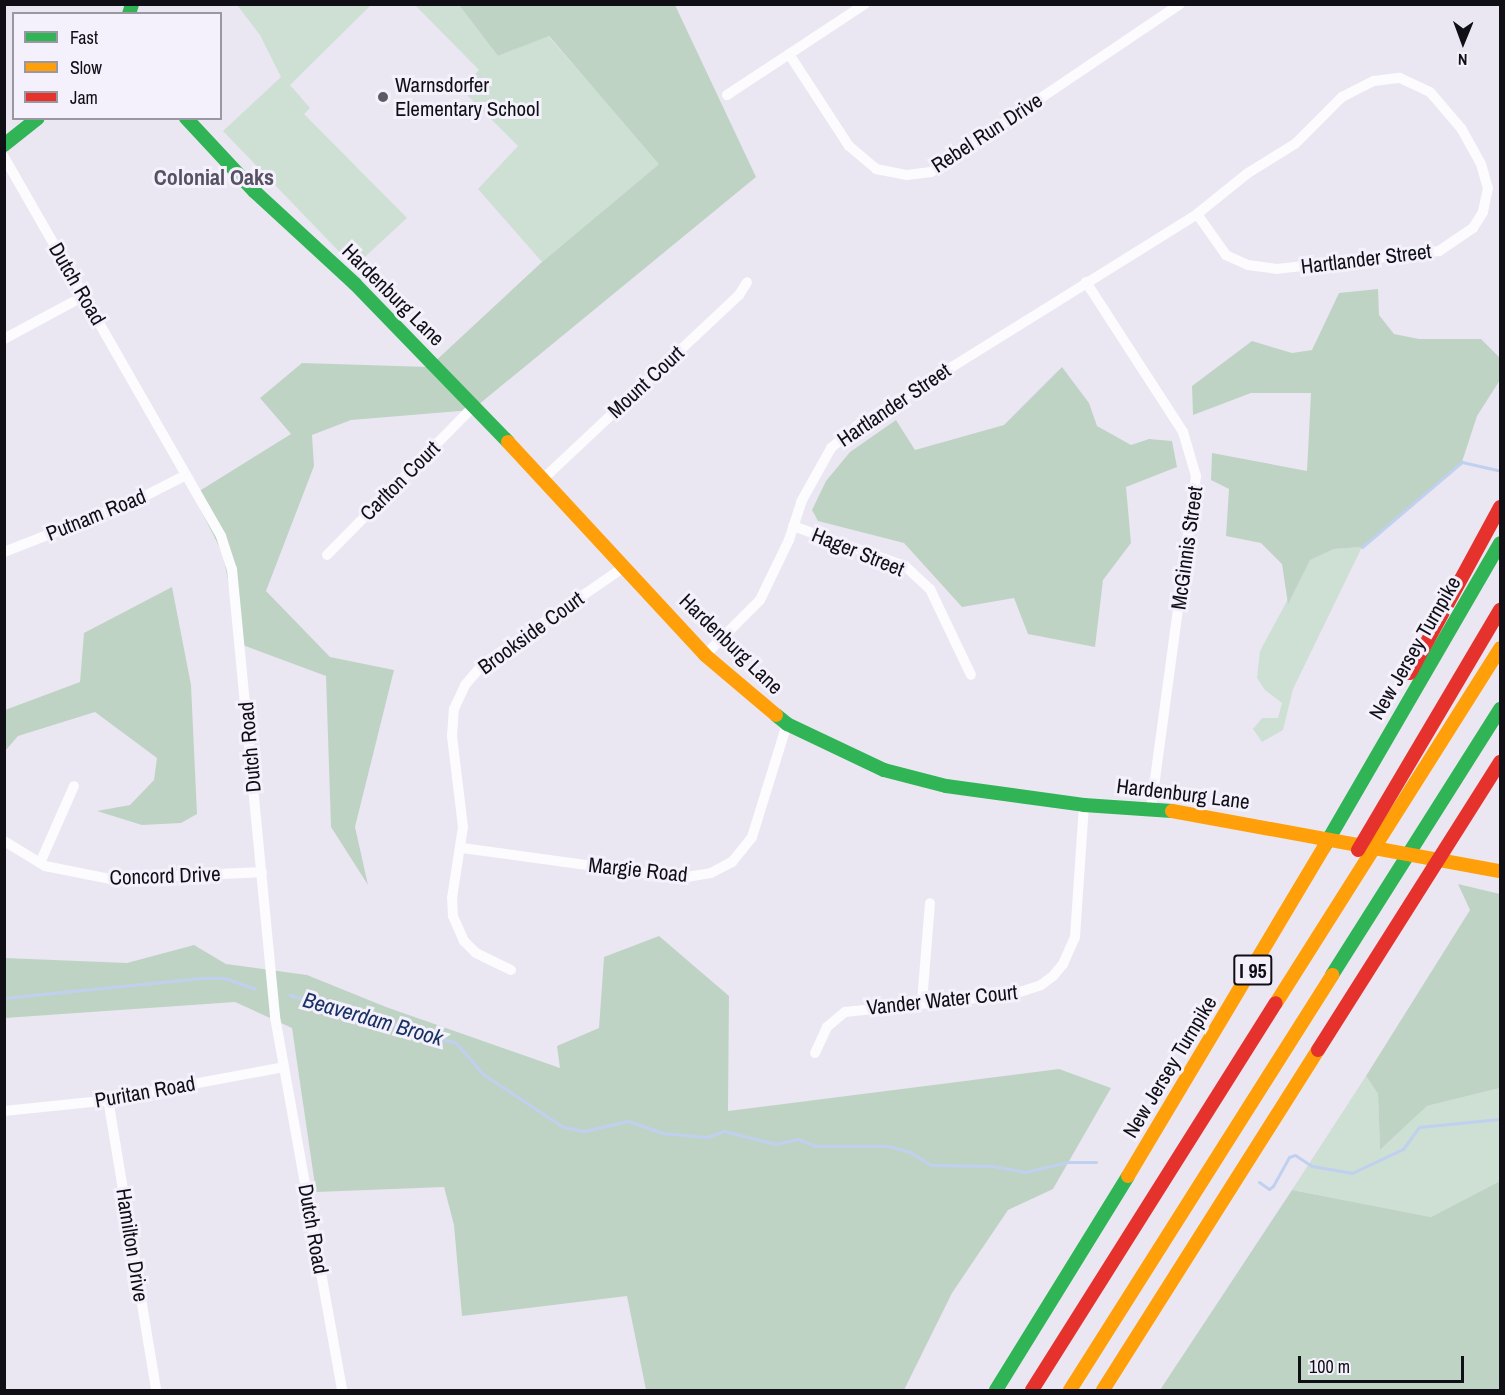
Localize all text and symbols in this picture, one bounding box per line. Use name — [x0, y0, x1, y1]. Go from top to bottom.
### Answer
legend — [12, 12, 222, 120]
north arrow — [1433, 12, 1493, 72]
text: Fast — [70, 25, 98, 50]
text: N — [1458, 49, 1468, 71]
text: Slow — [70, 55, 102, 80]
place label: Warnsdorfer Elementary School — [395, 72, 540, 122]
text: Jam — [70, 85, 98, 110]
street label: Rebel Run Drive — [927, 88, 1047, 178]
marker: Warnsdorfer Elementary School — [376, 90, 390, 104]
district label: Colonial Oaks — [154, 165, 274, 191]
street label: Dutch Road — [43, 238, 111, 330]
street label: Hardenburg Lane — [337, 239, 449, 351]
street label: Hartlander Street — [1299, 239, 1433, 279]
street label: Mount Court — [603, 340, 689, 424]
street label: Hartlander Street — [833, 358, 955, 452]
street label: Carlton Court — [355, 436, 445, 526]
street label: Putnam Road — [42, 484, 150, 546]
street label: McGinnis Street — [1166, 485, 1208, 611]
street label: Hager Street — [808, 522, 908, 582]
street label: New Jersey Turnpike — [1364, 572, 1466, 724]
street label: Brookside Court — [473, 586, 589, 680]
street label: Hardenburg Lane — [674, 588, 788, 700]
street label: Dutch Road — [233, 701, 267, 793]
street label: Hardenburg Lane — [1115, 773, 1251, 815]
street label: Margie Road — [587, 852, 689, 888]
street label: Concord Drive — [109, 861, 221, 891]
road number: I 95 — [1232, 953, 1274, 987]
street label: Vander Water Court — [865, 980, 1019, 1020]
water label: Beaverdam Brook — [300, 986, 446, 1052]
street label: New Jersey Turnpike — [1118, 991, 1222, 1143]
street label: Puritan Road — [93, 1071, 197, 1113]
street label: Dutch Road — [293, 1182, 333, 1276]
street label: Hamilton Drive — [111, 1186, 153, 1304]
scale bar — [1301, 1344, 1468, 1382]
text: 100 m — [1309, 1354, 1350, 1379]

